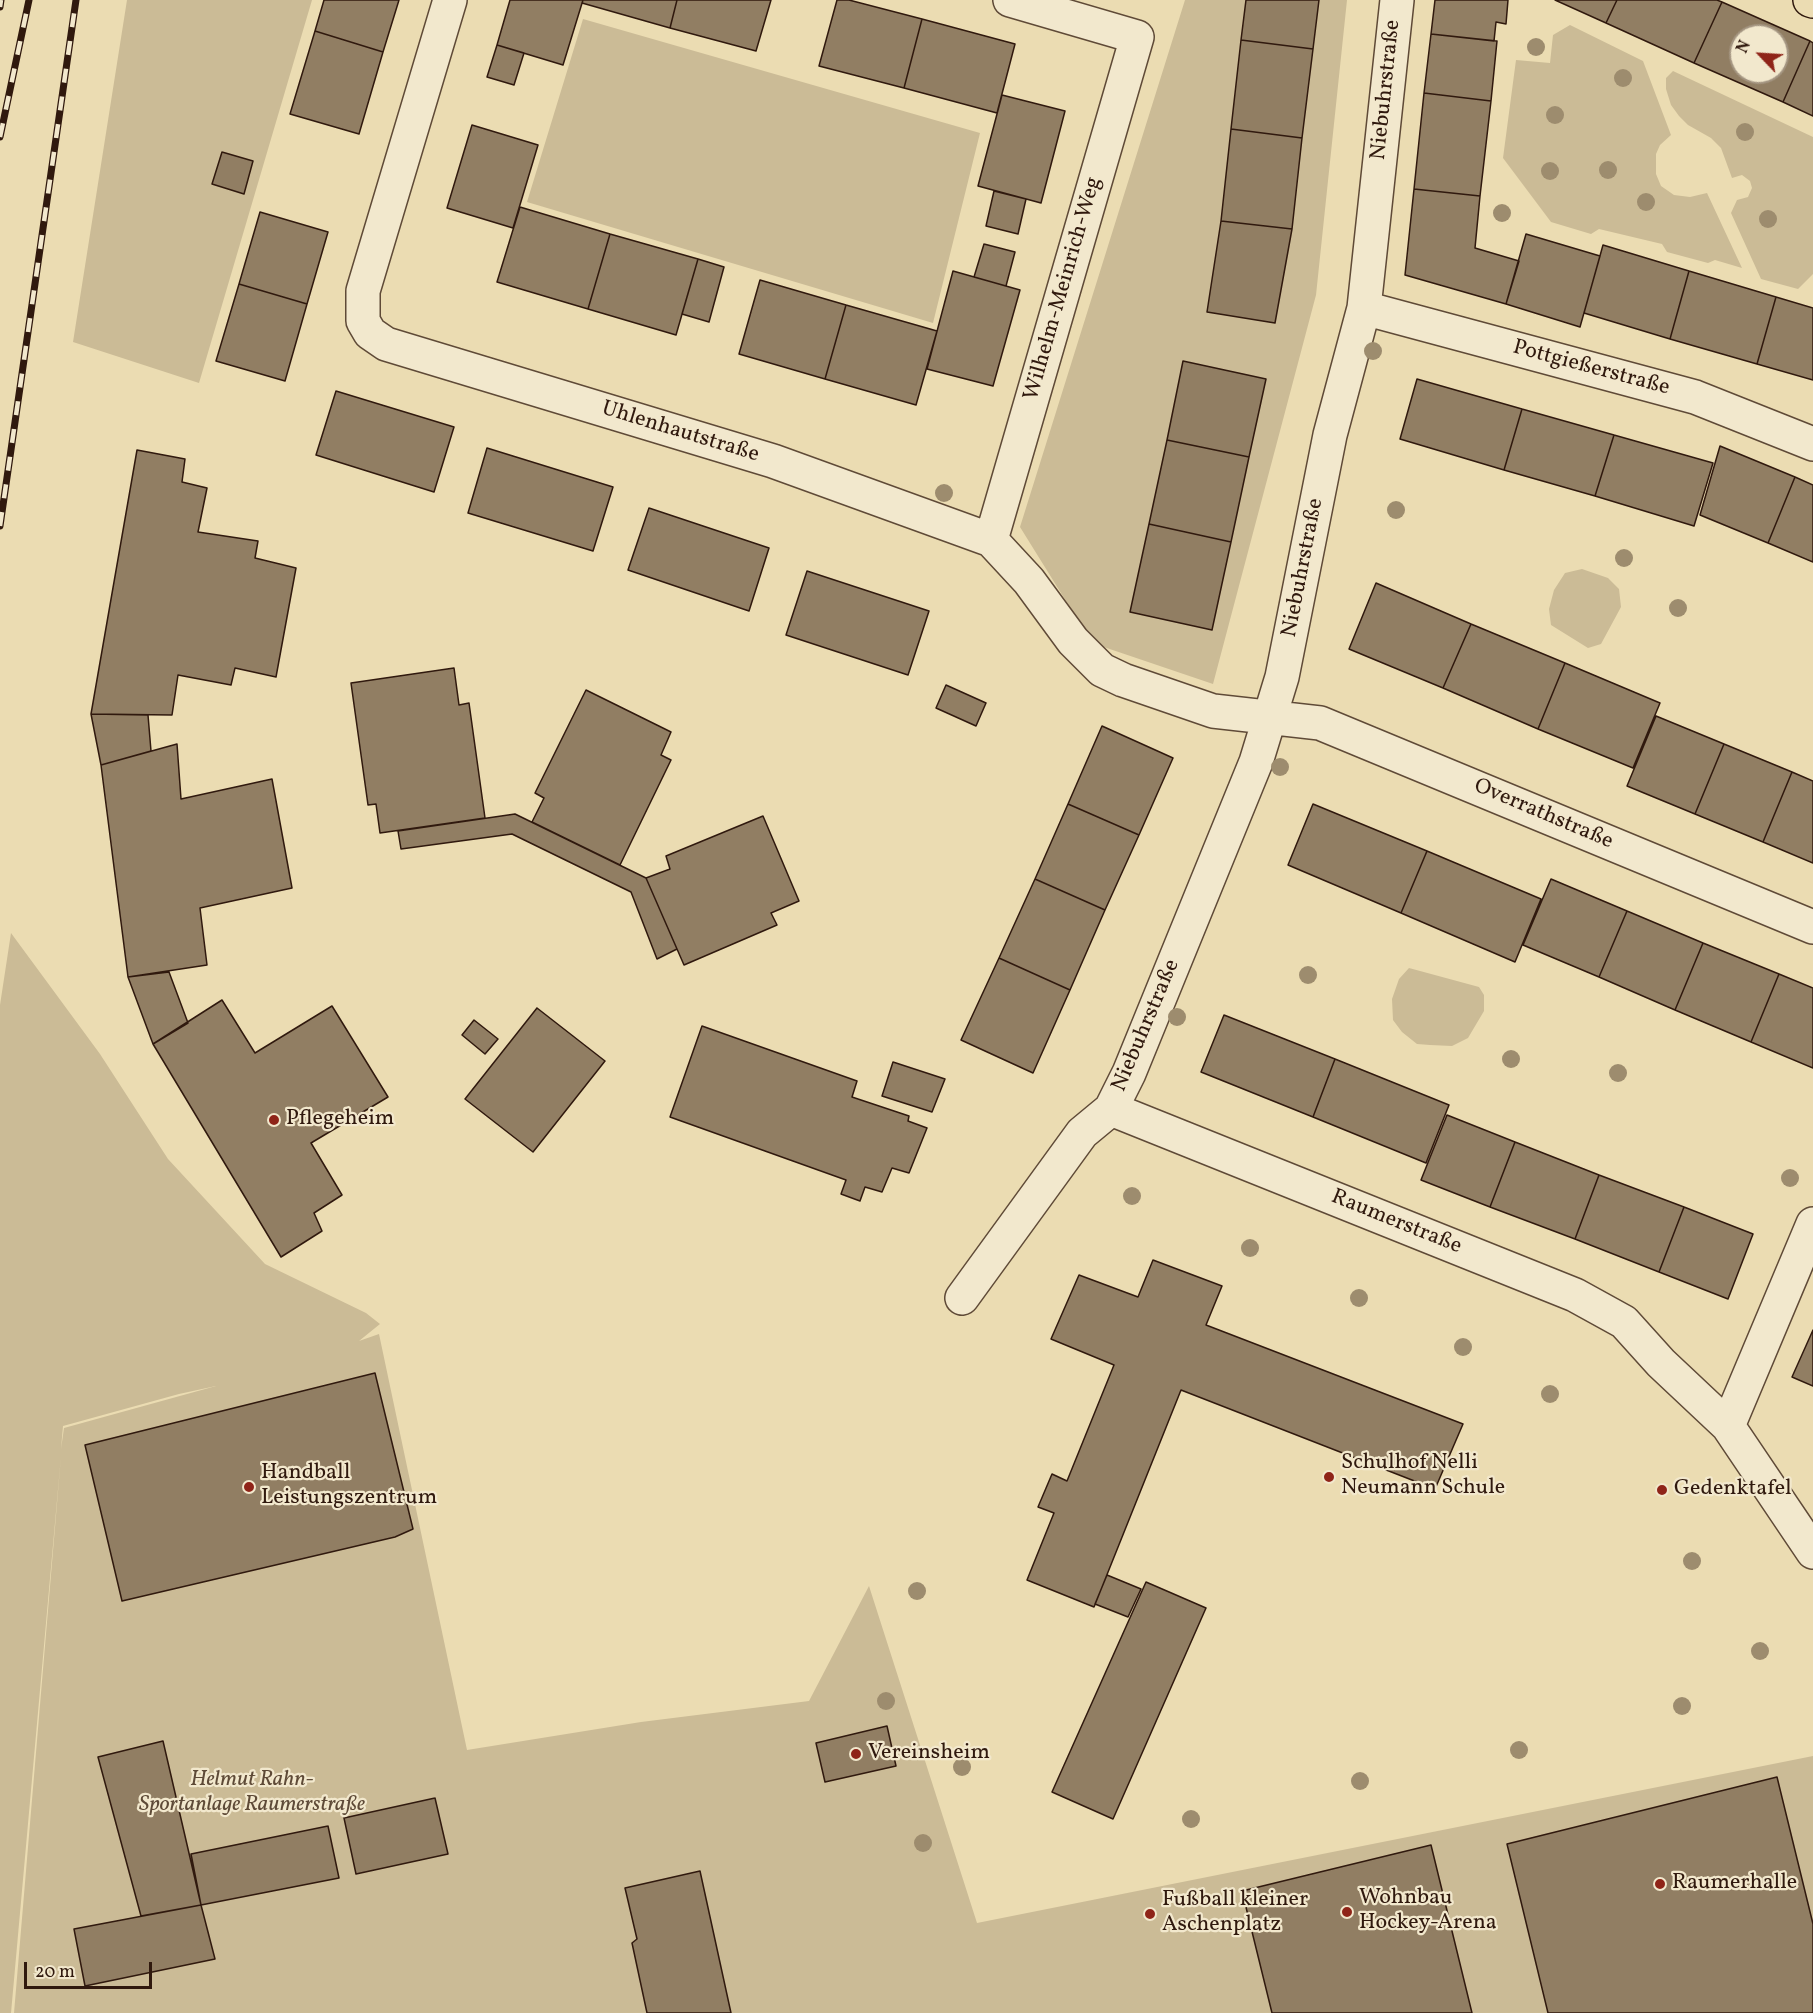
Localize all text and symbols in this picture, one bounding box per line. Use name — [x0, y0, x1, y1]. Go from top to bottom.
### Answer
street label: Niebuhrstraße — [1367, 18, 1407, 162]
north arrow — [1729, 24, 1789, 84]
text: N — [1732, 37, 1757, 57]
street label: Wilhelm-Meinrich-Weg — [1019, 174, 1109, 404]
street label: Pottgießerstraße — [1510, 335, 1672, 403]
street label: Uhlenhautstraße — [598, 397, 762, 469]
street label: Niebuhrstraße — [1278, 496, 1330, 640]
street label: Overrathstraße — [1469, 774, 1617, 856]
street label: Niebuhrstraße — [1107, 956, 1187, 1096]
place label: Pflegeheim — [286, 1107, 394, 1133]
marker: Pflegeheim — [267, 1113, 281, 1127]
street label: Raumerstraße — [1327, 1185, 1465, 1261]
place label: Schulhof Nelli Neumann Schule — [1341, 1451, 1505, 1502]
place label: Handball Leistungszentrum — [261, 1461, 437, 1512]
marker: Schulhof Nelli Neumann Schule — [1322, 1470, 1336, 1484]
place label: Gedenktafel — [1674, 1477, 1792, 1503]
marker: Handball Leistungszentrum — [242, 1480, 256, 1494]
marker: Gedenktafel — [1655, 1483, 1669, 1497]
place label: Vereinsheim — [868, 1741, 990, 1767]
marker: Vereinsheim — [849, 1747, 863, 1761]
park label: Helmut Rahn- Sportanlage Raumerstraße — [139, 1768, 365, 1820]
place label: Raumerhalle — [1672, 1871, 1797, 1897]
marker: Raumerhalle — [1653, 1877, 1667, 1891]
place label: Wohnbau Hockey-Arena — [1359, 1886, 1497, 1938]
place label: Fußball kleiner Aschenplatz — [1162, 1888, 1308, 1940]
marker: Wohnbau Hockey-Arena — [1340, 1905, 1354, 1919]
marker: Fußball kleiner Aschenplatz — [1143, 1907, 1157, 1921]
scale bar — [27, 1950, 154, 1988]
text: 20 m — [35, 1960, 75, 1985]

